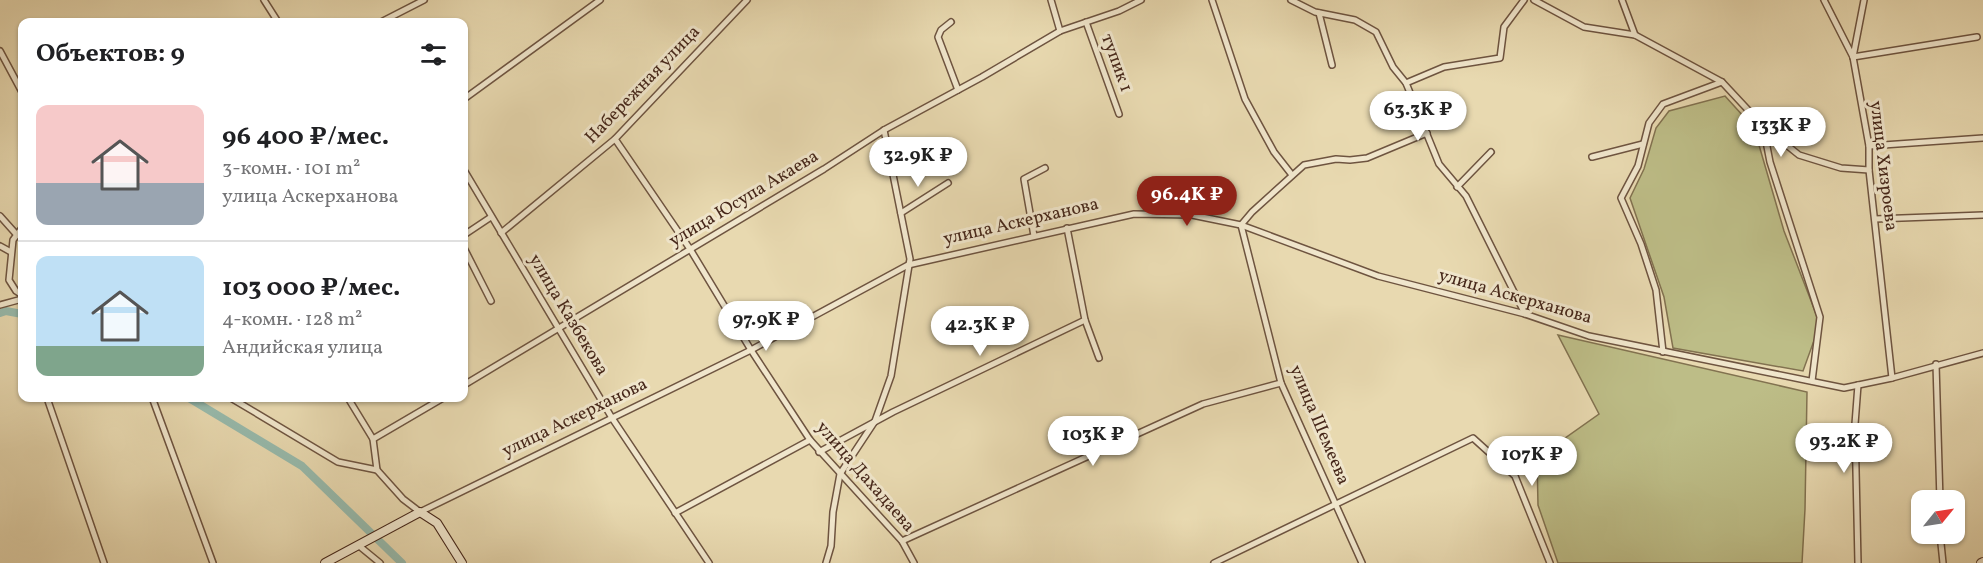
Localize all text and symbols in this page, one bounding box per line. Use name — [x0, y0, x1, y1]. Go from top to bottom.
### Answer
street label: Набережная улица — [580, 20, 706, 150]
street label: тупик 1 — [1094, 30, 1138, 96]
text: Объектов: 9 — [36, 36, 185, 72]
icon: filters — [417, 38, 450, 71]
pin: 63.3K ₽ — [1363, 91, 1473, 142]
text: 63.3K ₽ — [1384, 96, 1452, 124]
street label: улица Хизроева — [1863, 99, 1903, 233]
pin: 133K ₽ — [1732, 107, 1830, 158]
text: 133K ₽ — [1751, 112, 1811, 140]
text: 96 400 ₽/мес. — [222, 119, 389, 155]
icon: home — [84, 129, 156, 201]
pin: 32.9K ₽ — [863, 137, 973, 188]
text: 32.9K ₽ — [883, 142, 953, 170]
street label: улица Юсупа Акаева — [664, 144, 824, 254]
text: 3-комн. · 101 m² — [222, 155, 361, 183]
pin: 96.4K ₽ — [1132, 176, 1242, 227]
text: 96.4K ₽ — [1151, 181, 1223, 209]
text: улица Аскерханова — [222, 183, 399, 211]
street label: улица Аскерханова — [941, 192, 1101, 252]
street label: улица Казбекова — [522, 250, 614, 380]
street label: улица Аскерханова — [1435, 263, 1595, 331]
text: 103 000 ₽/мес. — [222, 270, 400, 306]
icon: home — [84, 280, 156, 352]
pin: 97.9K ₽ — [711, 301, 821, 352]
text: 4-комн. · 128 m² — [222, 306, 363, 334]
text: 97.9K ₽ — [732, 306, 800, 334]
pin: 42.3K ₽ — [925, 306, 1035, 357]
text: 42.3K ₽ — [945, 311, 1015, 339]
text: Андийская улица — [222, 334, 383, 362]
street label: улица Шемеева — [1283, 361, 1356, 489]
street label: улица Аскерханова — [498, 372, 652, 464]
street label: улица Дахадаева — [810, 416, 920, 538]
pin: 103K ₽ — [1044, 416, 1142, 467]
text: 103K ₽ — [1062, 421, 1124, 449]
pin: 93.2K ₽ — [1789, 423, 1899, 474]
text: 93.2K ₽ — [1809, 428, 1879, 456]
pin: 107K ₽ — [1483, 436, 1581, 487]
text: 107K ₽ — [1501, 441, 1563, 469]
north arrow — [1911, 490, 1965, 544]
map controls — [1911, 490, 1965, 544]

